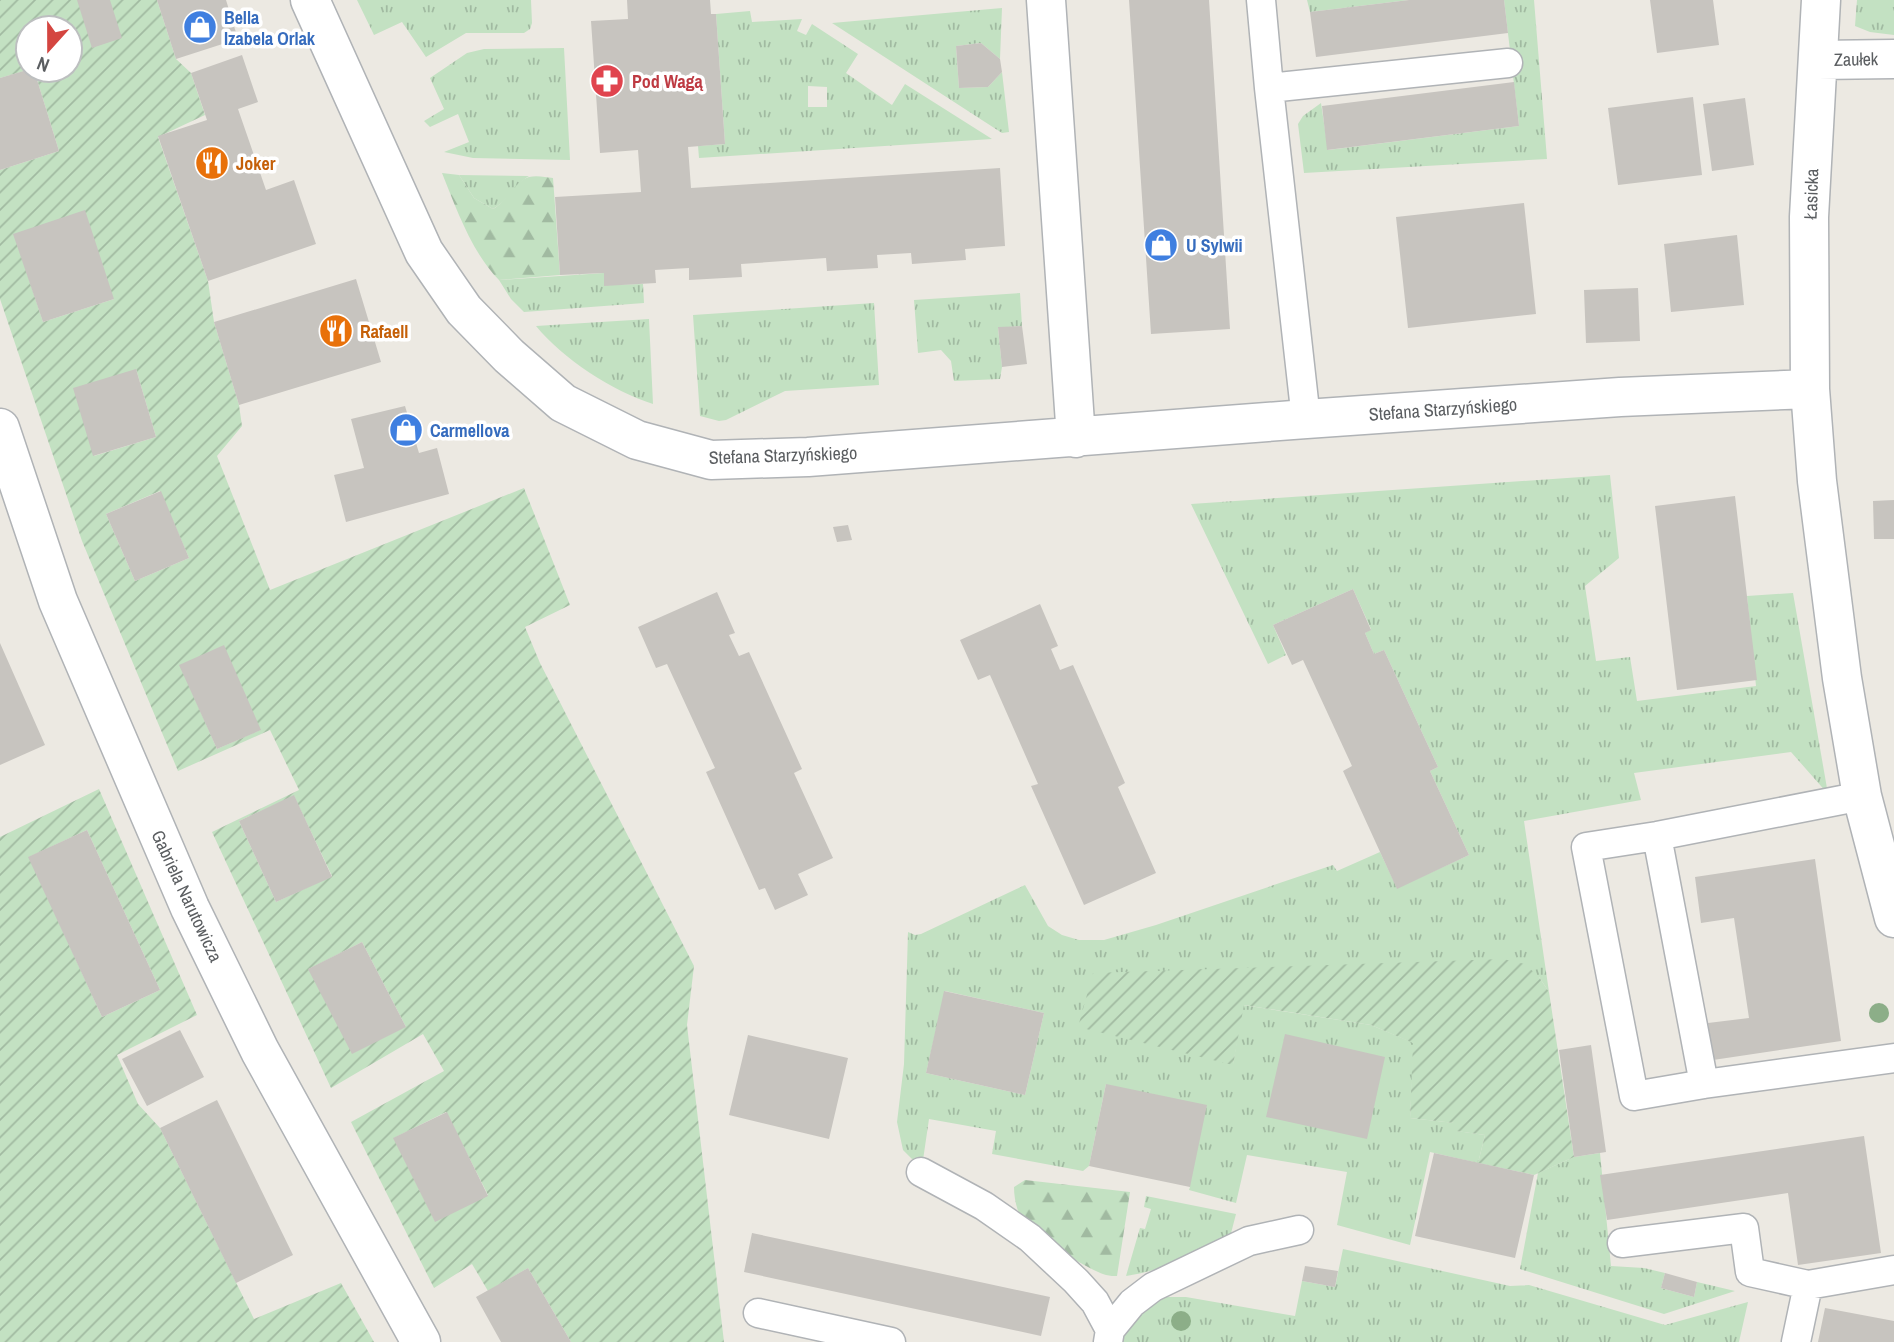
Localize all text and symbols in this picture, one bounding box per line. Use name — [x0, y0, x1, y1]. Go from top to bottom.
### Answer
place label: Bella Izabela Orlak — [224, 5, 316, 51]
shop icon: Bella Izabela Orlak — [181, 8, 219, 46]
north arrow — [14, 14, 84, 84]
street label: Zaułek — [1834, 46, 1879, 72]
text: N — [33, 51, 53, 79]
pharmacy icon: Pod Wagą — [588, 62, 626, 100]
place label: Pod Wagą — [632, 69, 704, 94]
restaurant icon: Joker — [193, 144, 231, 182]
place label: Joker — [236, 151, 276, 176]
street label: Łasicka — [1798, 168, 1824, 220]
shop icon: U Sylwii — [1142, 226, 1180, 264]
place label: U Sylwii — [1186, 233, 1243, 258]
restaurant icon: Rafaell — [317, 312, 355, 350]
place label: Rafaell — [360, 319, 408, 344]
street label: Stefana Starzyńskiego — [1368, 391, 1518, 427]
shop icon: Carmellova — [387, 411, 425, 449]
place label: Carmellova — [430, 418, 510, 443]
street label: Stefana Starzyńskiego — [708, 440, 858, 470]
street label: Gabriela Narutowicza — [146, 826, 228, 966]

